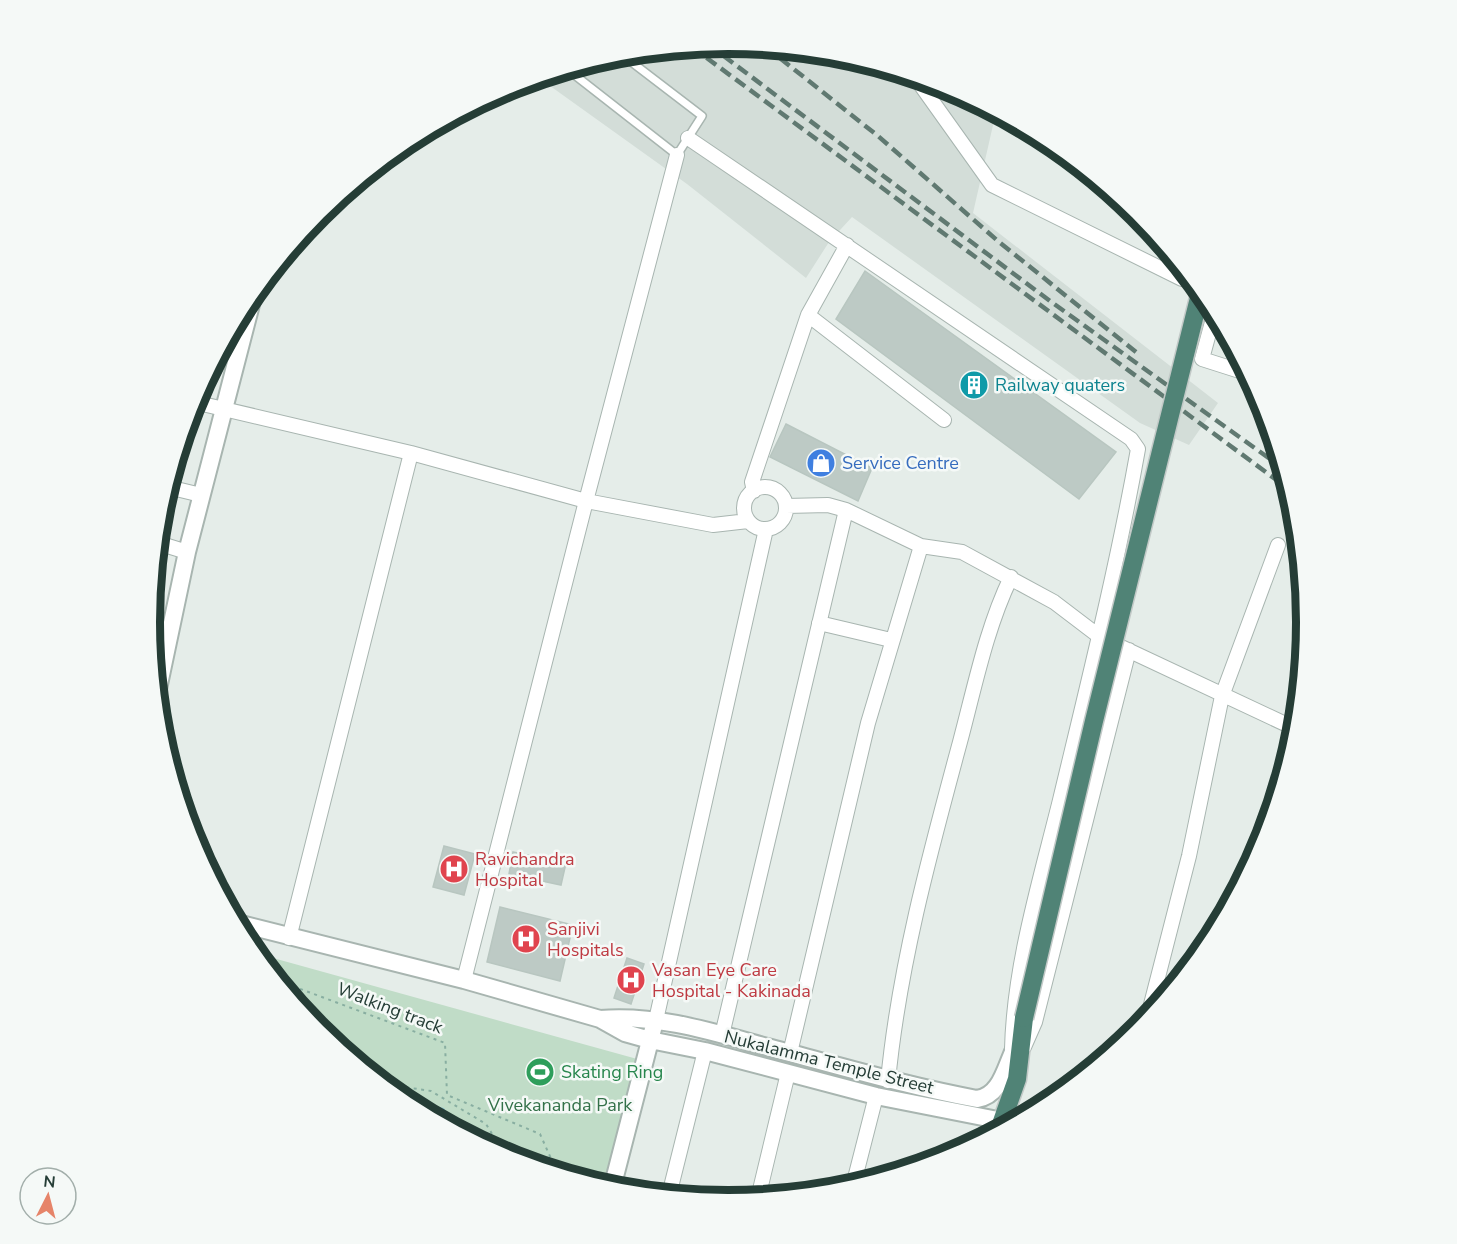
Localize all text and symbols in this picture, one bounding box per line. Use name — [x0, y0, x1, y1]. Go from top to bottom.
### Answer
building icon: Railway quaters — [958, 369, 990, 401]
place label: Railway quaters — [995, 373, 1125, 397]
shop icon: Service Centre — [805, 447, 837, 479]
place label: Service Centre — [842, 451, 959, 475]
place label: Ravichandra Hospital — [475, 847, 575, 892]
hospital icon: Ravichandra Hospital — [438, 853, 470, 885]
place label: Sanjivi Hospitals — [547, 917, 624, 962]
hospital icon: Sanjivi Hospitals — [510, 923, 542, 955]
place label: Vasan Eye Care Hospital - Kakinada — [651, 958, 811, 1003]
hospital icon: Vasan Eye Care Hospital - Kakinada — [615, 964, 647, 996]
street label: Walking track — [334, 977, 447, 1040]
street label: Nukalamma Temple Street — [722, 1024, 937, 1100]
sports icon: Skating Ring — [524, 1056, 556, 1088]
place label: Skating Ring — [561, 1060, 663, 1084]
park label: Vivekananda Park — [487, 1093, 633, 1117]
north arrow — [18, 1166, 78, 1226]
text: N — [42, 1171, 57, 1194]

